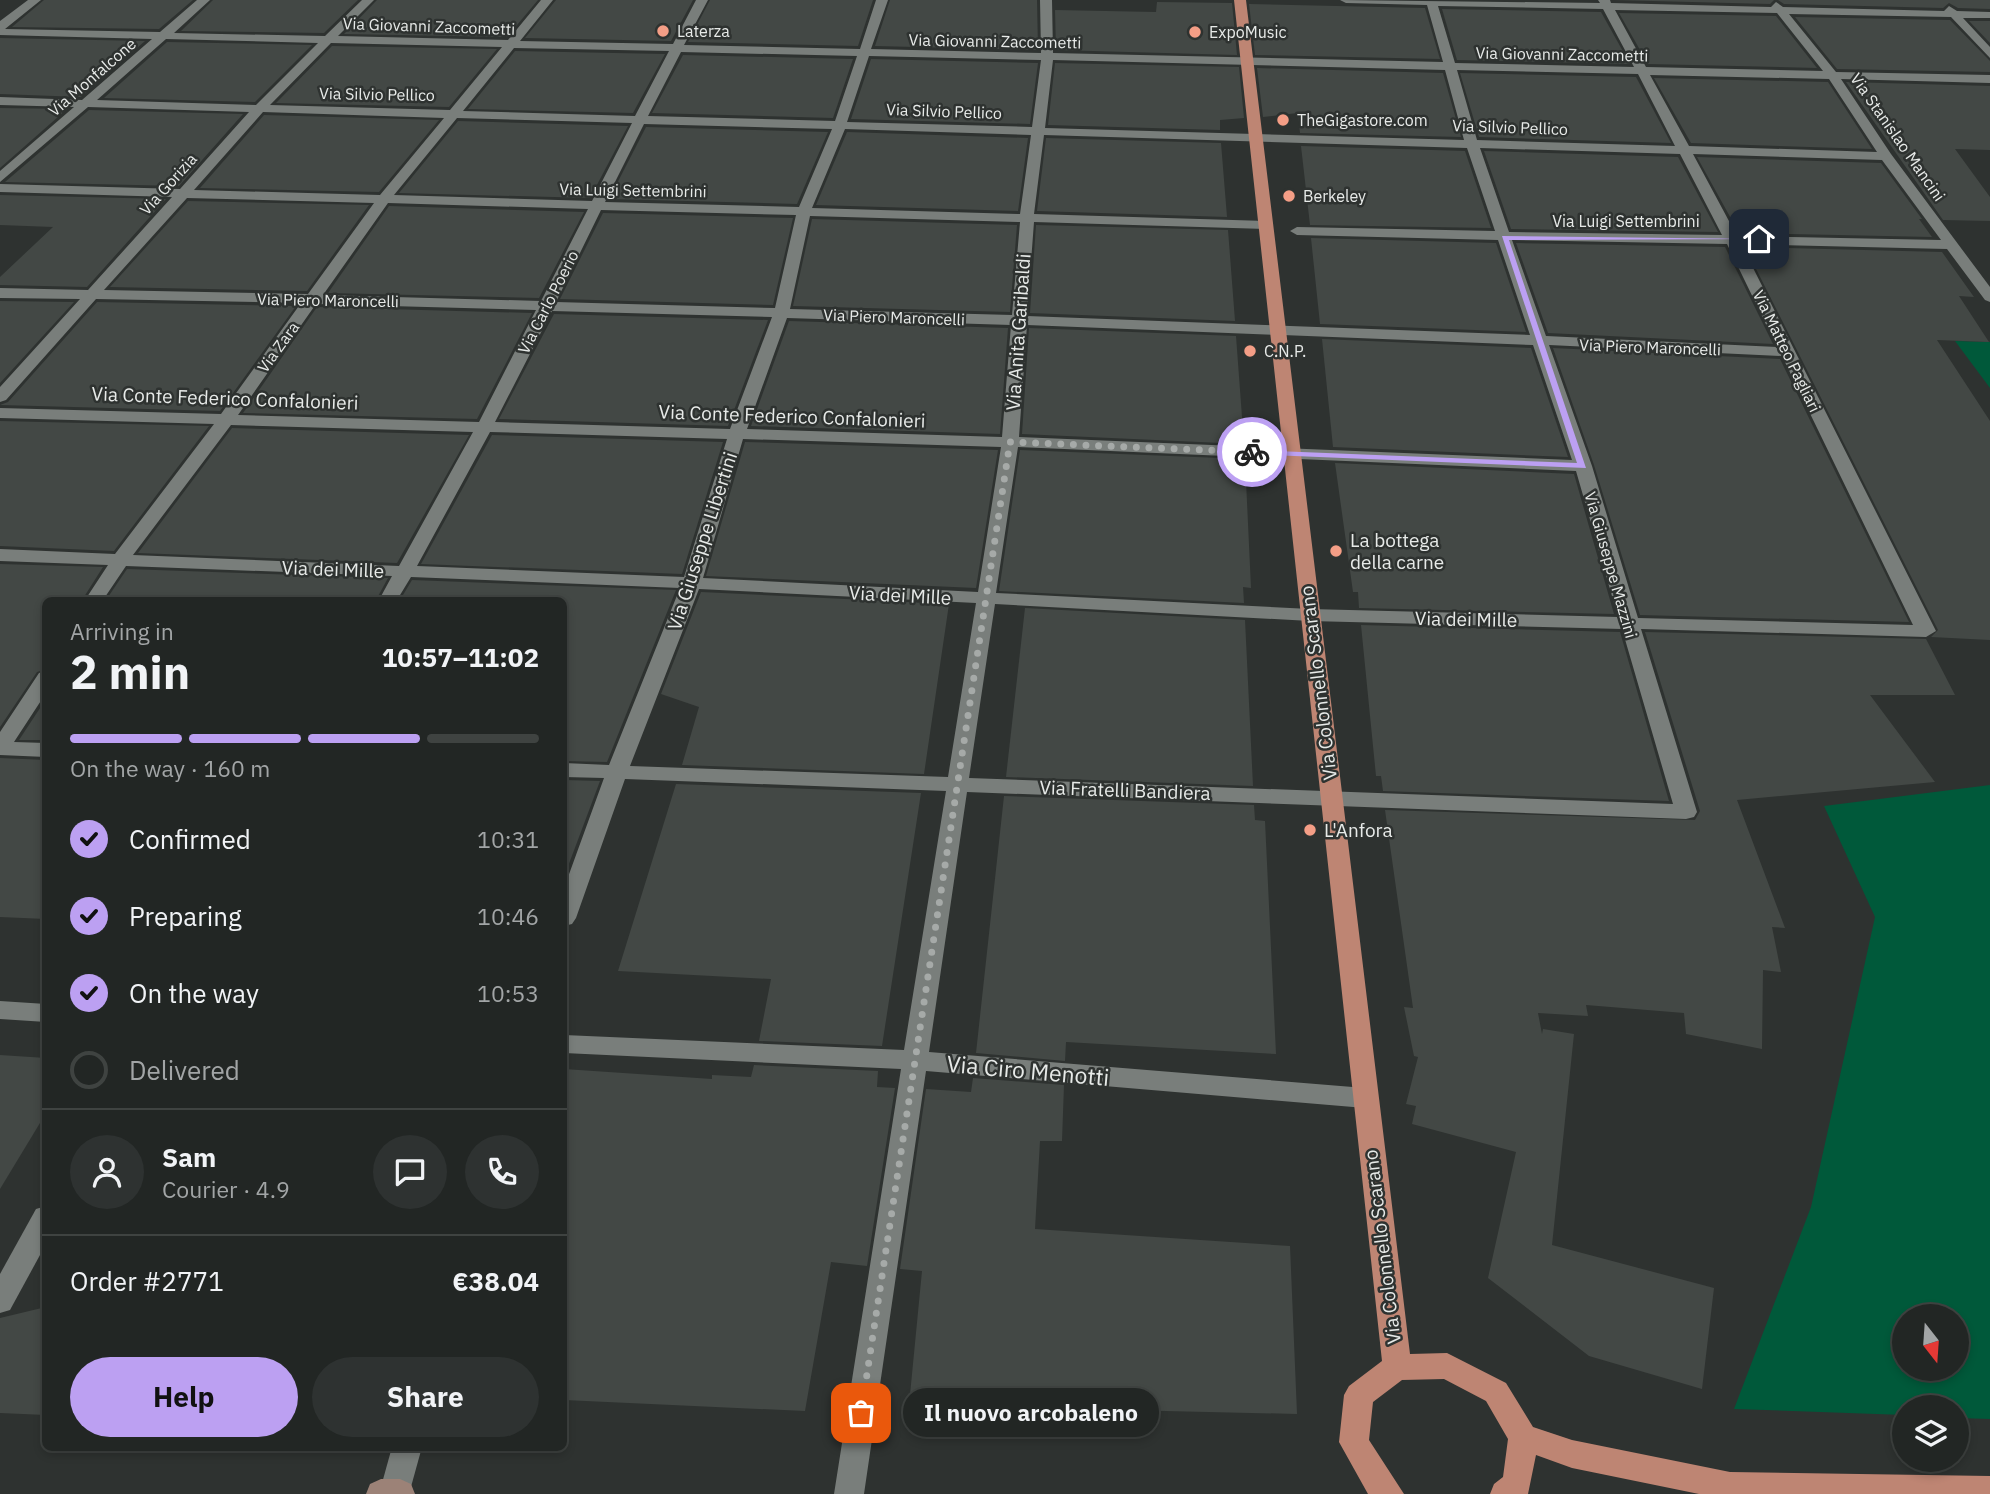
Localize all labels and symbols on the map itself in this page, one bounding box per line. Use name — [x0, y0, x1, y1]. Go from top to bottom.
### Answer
street label: Via Giovanni Zaccometti — [342, 13, 516, 39]
place label: Laterza — [677, 21, 730, 41]
place label: ExpoMusic — [1209, 22, 1287, 42]
marker: Laterza — [655, 23, 671, 39]
marker: ExpoMusic — [1187, 24, 1203, 40]
street label: Via Giovanni Zaccometti — [908, 29, 1082, 53]
street label: Via Monfalcone — [44, 33, 140, 121]
street label: Via Giovanni Zaccometti — [1475, 42, 1649, 66]
street label: Via Stanislao Mancini — [1846, 69, 1950, 205]
street label: Via Silvio Pellico — [319, 83, 435, 105]
street label: Via Silvio Pellico — [886, 99, 1002, 123]
place label: TheGigastore.com — [1297, 110, 1428, 130]
marker: TheGigastore.com — [1275, 112, 1291, 128]
street label: Via Silvio Pellico — [1452, 115, 1568, 139]
street label: Via Gorizia — [135, 149, 201, 219]
street label: Via Luigi Settembrini — [559, 179, 707, 201]
place label: Berkeley — [1303, 186, 1366, 206]
marker: Berkeley — [1281, 188, 1297, 204]
pin — [1729, 209, 1789, 269]
street label: Via Luigi Settembrini — [1552, 211, 1700, 231]
street label: Via Carlo Poerio — [513, 247, 583, 357]
street label: Via Anita Garibaldi — [1001, 253, 1035, 411]
street label: Via Matteo Pagliari — [1749, 287, 1825, 415]
street label: Via Piero Maroncelli — [257, 289, 399, 311]
street label: Via Piero Maroncelli — [823, 305, 965, 329]
street label: Via Zara — [253, 317, 303, 376]
street label: Via Piero Maroncelli — [1579, 335, 1721, 359]
place label: C.N.P. — [1264, 341, 1306, 361]
marker: C.N.P. — [1242, 343, 1258, 359]
street label: Via Conte Federico Confalonieri — [91, 381, 359, 415]
street label: Via Conte Federico Confalonieri — [658, 399, 926, 433]
courier — [1217, 417, 1287, 487]
street label: Via Giuseppe Libertini — [662, 449, 742, 633]
street label: Via Giuseppe Mazzini — [1581, 489, 1641, 641]
place label: La bottega della carne — [1350, 528, 1444, 574]
marker: La bottega della carne — [1328, 543, 1344, 559]
street label: Via dei Mille — [281, 555, 385, 583]
street label: Via dei Mille — [848, 580, 952, 610]
street label: Via Colonnello Scarano — [1294, 584, 1342, 782]
street label: Via dei Mille — [1415, 606, 1517, 632]
street label: Via Fratelli Bandiera — [1039, 775, 1211, 805]
place label: L'Anfora — [1324, 818, 1393, 842]
marker: L'Anfora — [1302, 822, 1318, 838]
street label: Via Ciro Menotti — [945, 1048, 1111, 1092]
street label: Via Colonnello Scarano — [1358, 1148, 1406, 1346]
north arrow — [1892, 1304, 1969, 1381]
pin — [831, 1383, 891, 1443]
callout: Il nuovo arcobaleno — [903, 1388, 1158, 1438]

